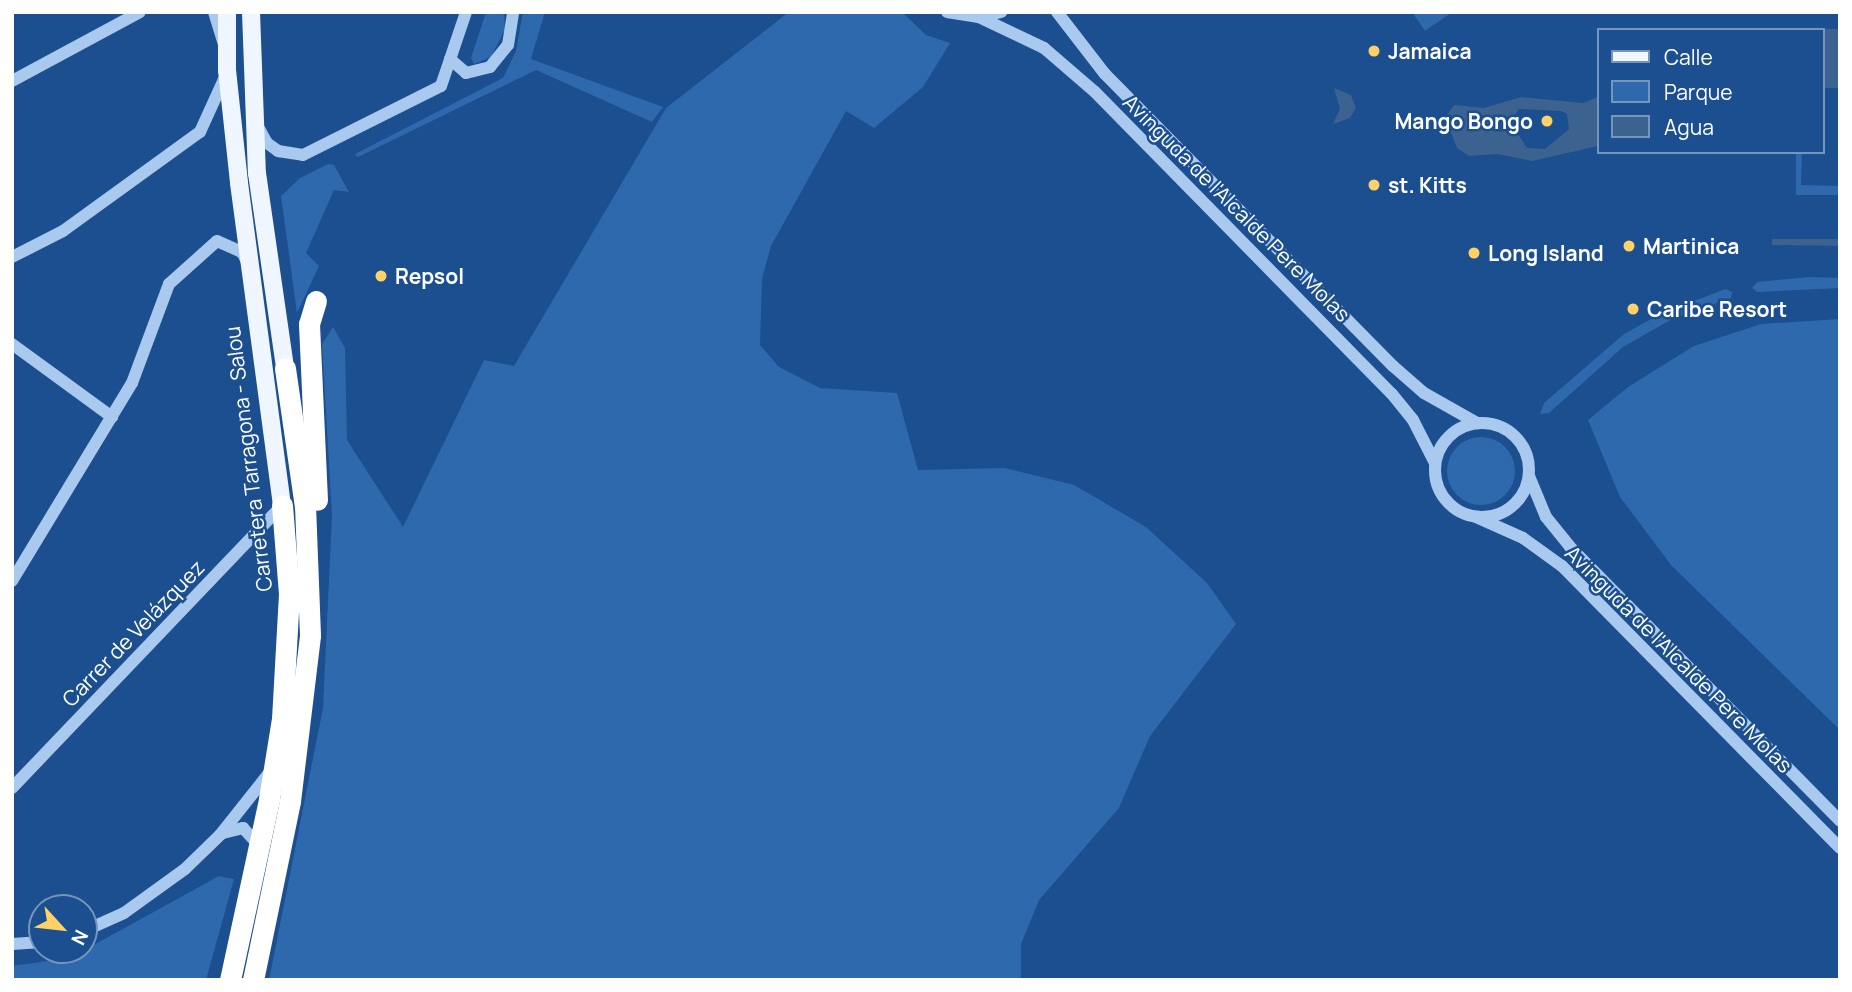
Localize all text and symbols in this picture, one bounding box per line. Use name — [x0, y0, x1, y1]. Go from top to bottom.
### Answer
legend — [1596, 28, 1824, 154]
place label: Jamaica — [1388, 38, 1471, 64]
marker: Jamaica — [1366, 43, 1382, 59]
text: Calle — [1664, 43, 1713, 71]
text: Parque — [1664, 78, 1733, 106]
street label: Avinguda de l'Alcalde Pere Molas — [1118, 89, 1356, 327]
place label: Mango Bongo — [1394, 108, 1533, 134]
marker: Mango Bongo — [1539, 113, 1555, 129]
text: Agua — [1664, 113, 1714, 141]
place label: st. Kitts — [1388, 172, 1467, 198]
marker: st. Kitts — [1366, 177, 1382, 193]
place label: Martinica — [1643, 233, 1739, 259]
marker: Martinica — [1621, 238, 1637, 254]
place label: Long Island — [1488, 240, 1604, 266]
marker: Long Island — [1466, 245, 1482, 261]
place label: Repsol — [395, 263, 464, 289]
marker: Repsol — [373, 268, 389, 284]
place label: Caribe Resort — [1647, 296, 1787, 322]
marker: Caribe Resort — [1625, 301, 1641, 317]
street label: Carretera Tarragona - Salou — [219, 325, 277, 593]
street label: Avinguda de l'Alcalde Pere Molas — [1560, 540, 1798, 778]
street label: Carrer de Velázquez — [57, 555, 209, 711]
north arrow — [28, 894, 98, 964]
text: N — [65, 926, 95, 950]

